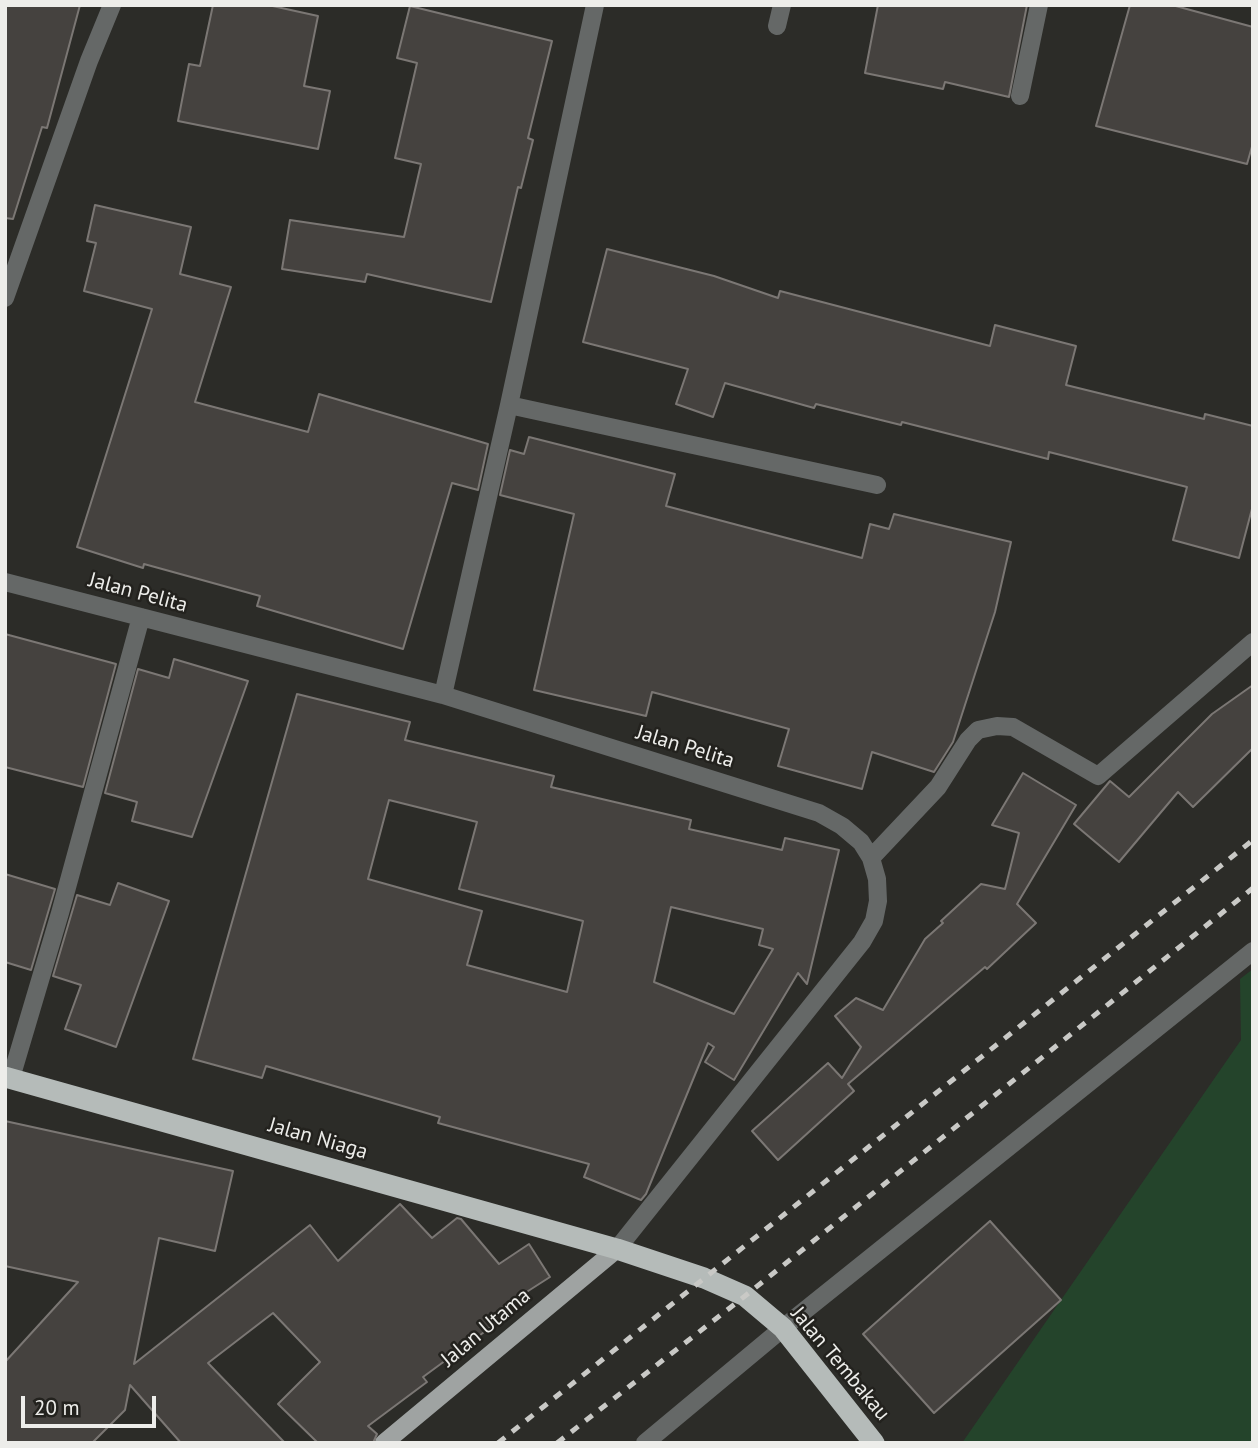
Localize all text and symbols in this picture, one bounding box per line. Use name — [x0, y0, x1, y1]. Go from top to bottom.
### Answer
street label: Jalan Pelita — [86, 568, 190, 618]
street label: Jalan Pelita — [633, 720, 737, 774]
street label: Jalan Niaga — [265, 1113, 371, 1165]
street label: Jalan Utama — [436, 1283, 536, 1373]
street label: Jalan Tembakau — [785, 1302, 895, 1426]
scale bar — [24, 1382, 159, 1426]
text: 20 m — [34, 1394, 80, 1421]

